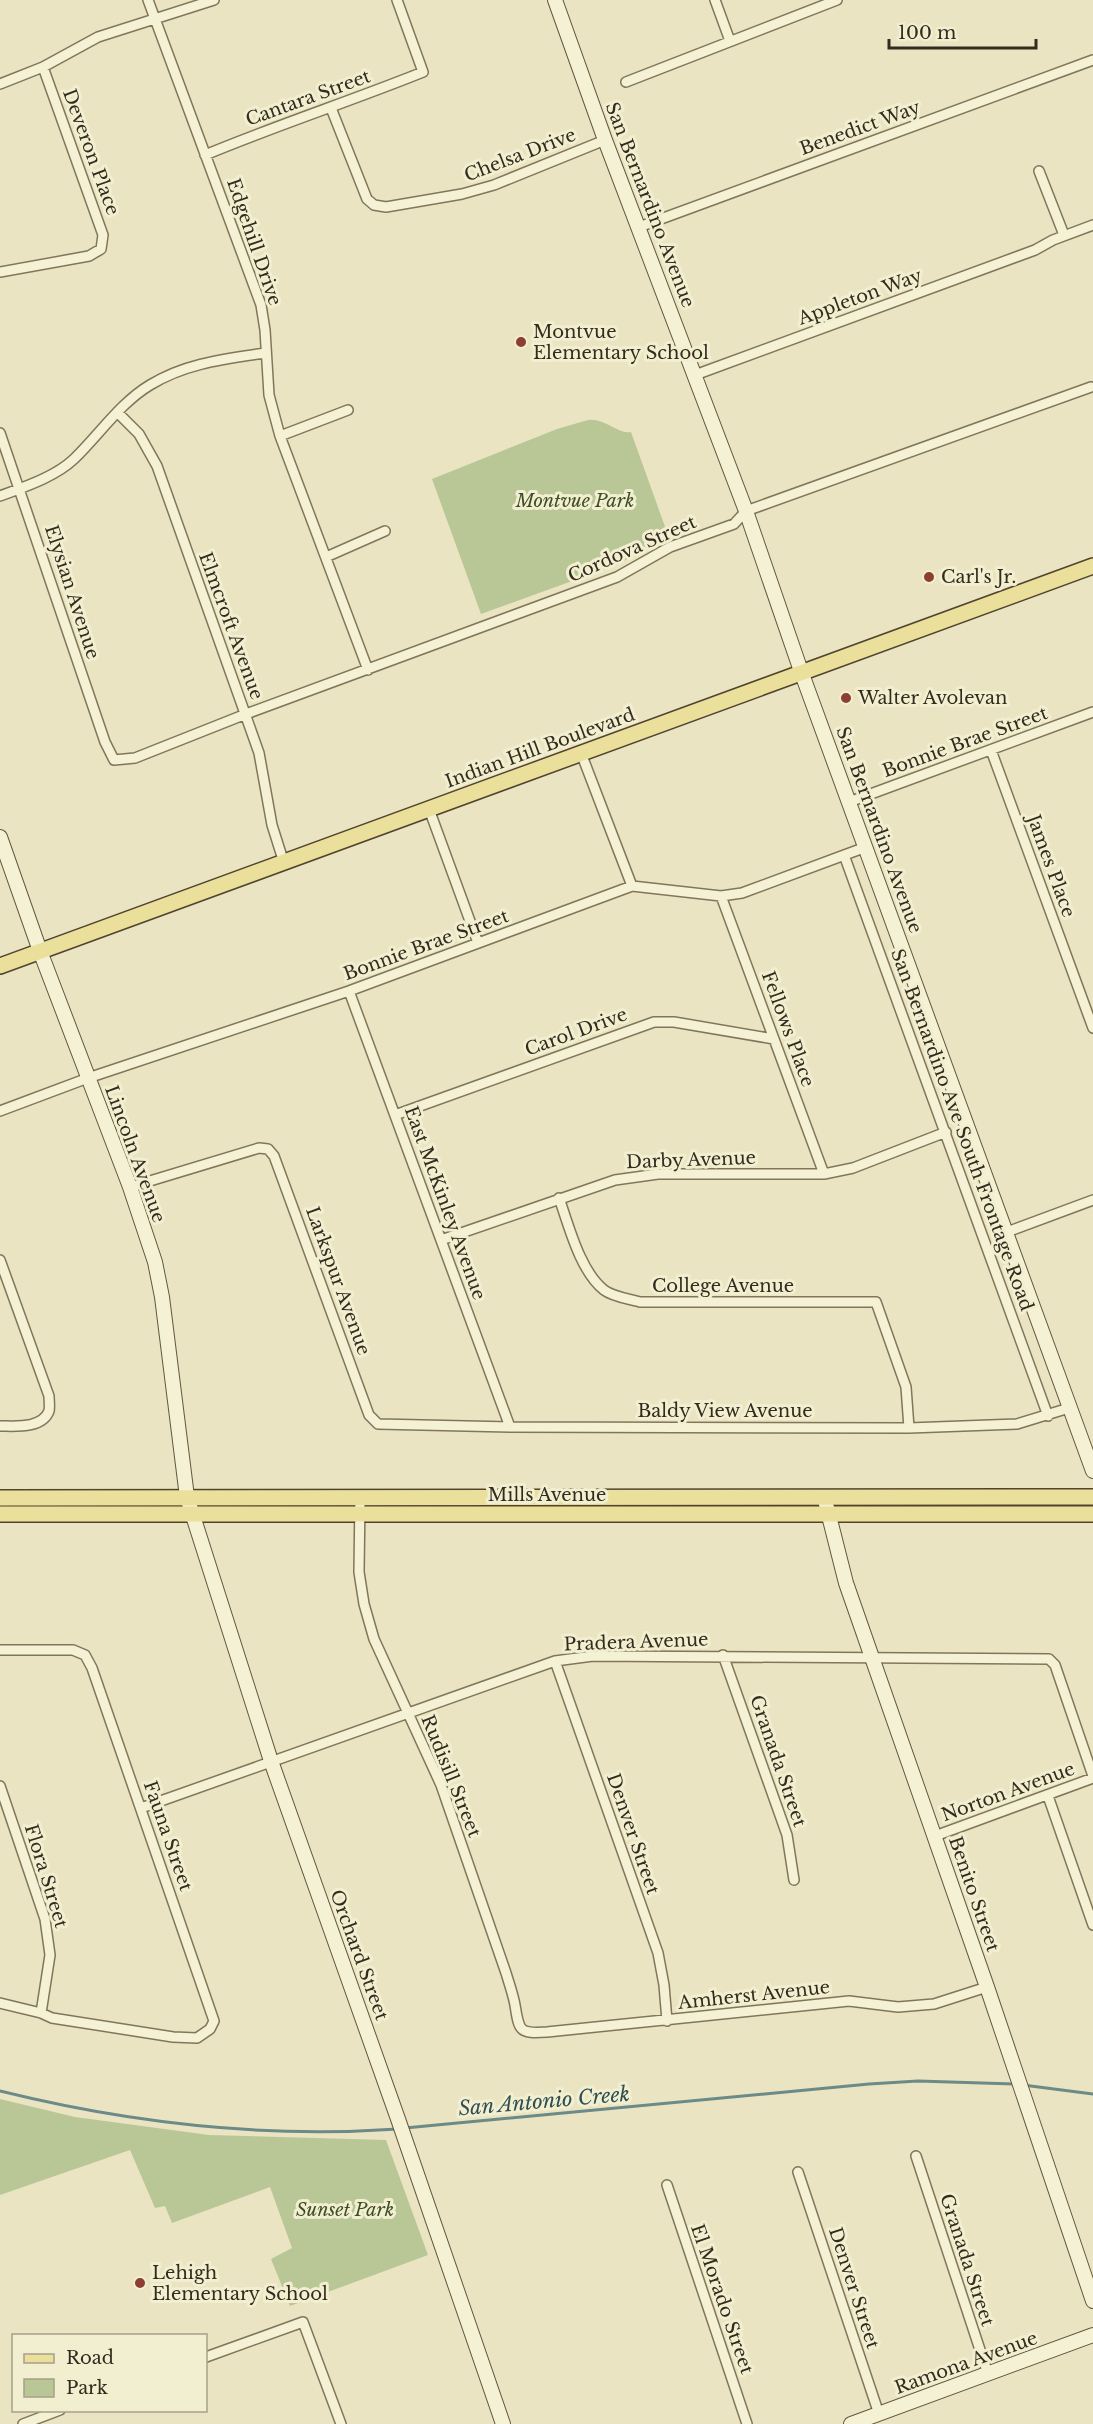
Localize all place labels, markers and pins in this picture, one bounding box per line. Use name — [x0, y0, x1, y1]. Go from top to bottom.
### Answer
place label: Montvue Elementary School — [533, 321, 709, 364]
marker: Montvue Elementary School — [514, 335, 528, 349]
place label: Carl's Jr. — [941, 566, 1016, 588]
marker: Carl's Jr. — [922, 570, 936, 584]
place label: Walter Avolevan — [857, 687, 1007, 709]
marker: Walter Avolevan — [839, 691, 853, 705]
place label: Lehigh Elementary School — [152, 2262, 328, 2305]
marker: Lehigh Elementary School — [133, 2276, 147, 2290]

